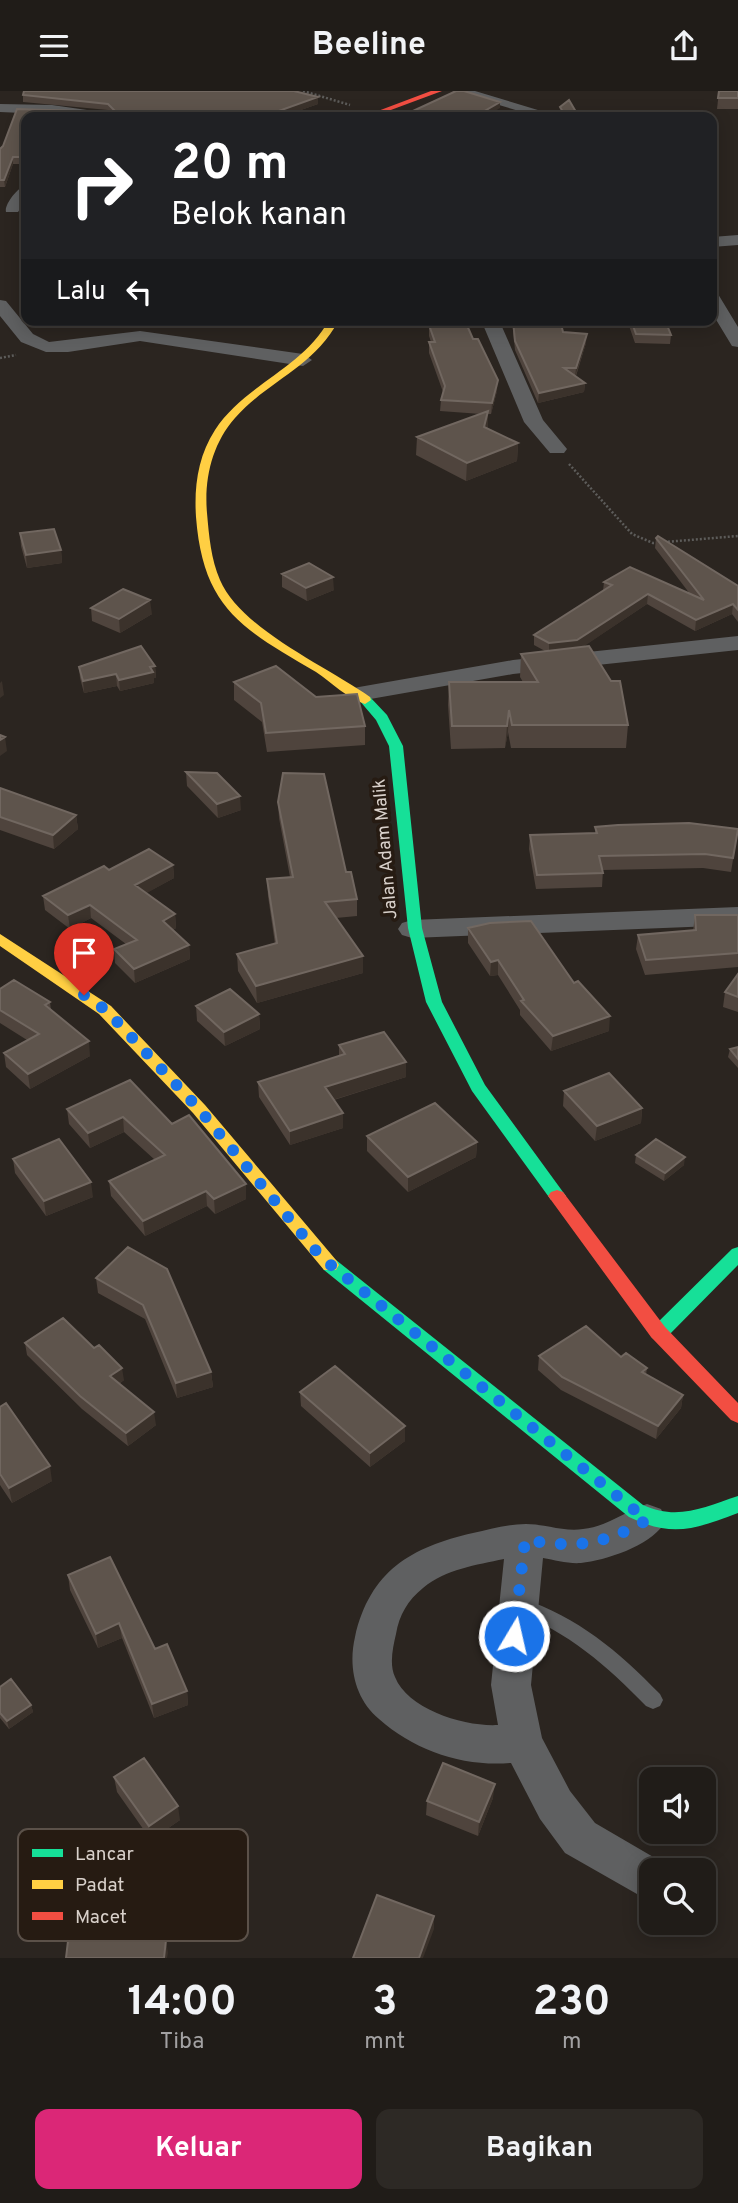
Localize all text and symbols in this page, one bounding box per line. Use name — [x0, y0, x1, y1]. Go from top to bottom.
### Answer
text: Beeline — [312, 26, 426, 66]
icon: menu — [35, 27, 73, 65]
icon: share — [665, 27, 703, 65]
text: 20 m — [171, 135, 288, 197]
icon: right — [56, 140, 147, 231]
text: Belok kanan — [171, 196, 347, 236]
icon: left — [120, 273, 158, 311]
text: Lalu — [56, 276, 106, 309]
street label: Jalan Adam Malik — [368, 778, 404, 920]
pin — [54, 923, 114, 995]
icon: arrive — [65, 934, 103, 972]
position arrow — [477, 1599, 551, 1673]
map controls — [639, 1767, 716, 1935]
button: sound — [639, 1767, 716, 1844]
legend — [18, 1829, 248, 1941]
text: Lancar — [75, 1843, 134, 1867]
button: search — [639, 1858, 716, 1935]
text: Padat — [75, 1874, 124, 1898]
text: Macet — [75, 1906, 127, 1930]
text: 14:00 — [127, 1977, 237, 2030]
text: 3 — [372, 1977, 397, 2030]
text: 230 — [533, 1977, 611, 2030]
text: Tiba — [160, 2028, 204, 2057]
text: mnt — [364, 2028, 405, 2057]
text: m — [562, 2028, 581, 2057]
button: Keluar — [35, 2109, 362, 2189]
button: Bagikan — [376, 2109, 703, 2189]

